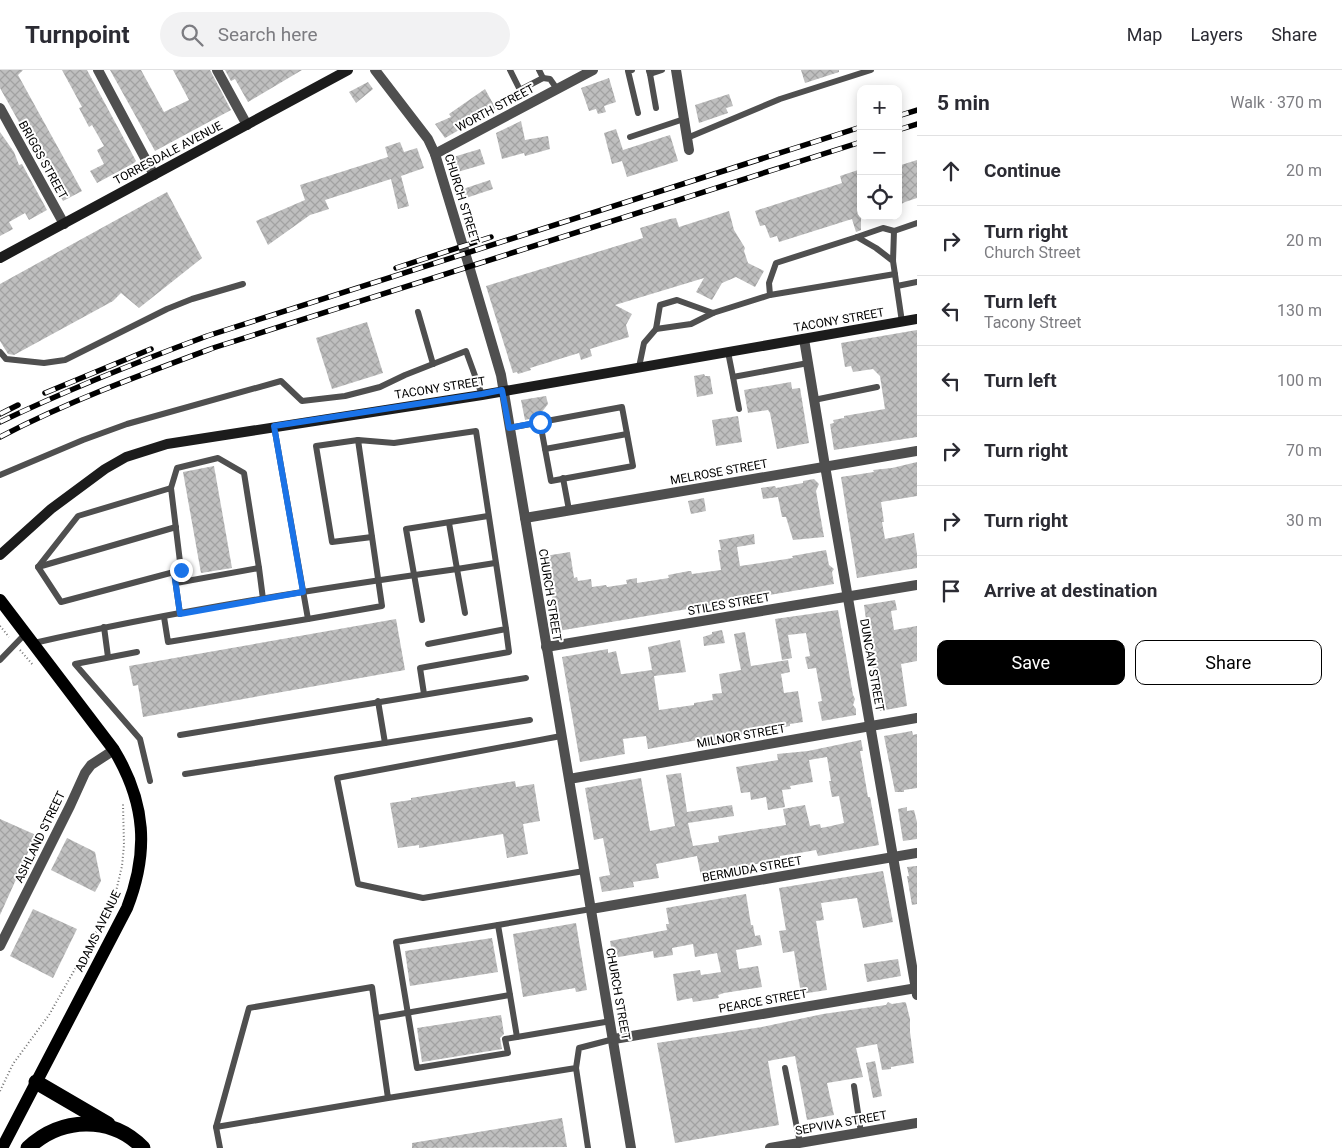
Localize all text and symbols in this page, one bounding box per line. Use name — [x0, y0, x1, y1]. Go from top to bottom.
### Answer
search box — [160, 12, 510, 57]
text: Turnpoint — [25, 21, 130, 49]
icon: search — [178, 21, 206, 49]
text: Search here — [218, 23, 318, 46]
text: Map — [1127, 24, 1162, 45]
text: Layers — [1190, 24, 1243, 45]
text: Share — [1271, 24, 1317, 45]
street label: WORTH STREET — [453, 81, 537, 135]
map controls — [857, 85, 902, 220]
button: + — [857, 85, 902, 130]
text: 5 min — [937, 91, 990, 115]
text: Walk · 370 m — [1230, 93, 1322, 112]
street label: BRIGGS STREET — [16, 118, 70, 202]
street label: TORRESDALE AVENUE — [111, 118, 225, 188]
button: − — [857, 130, 902, 175]
street label: CHURCH STREET — [442, 152, 482, 246]
icon: ahead — [937, 157, 965, 185]
text: Continue — [984, 159, 1061, 182]
text: 20 m — [1286, 161, 1322, 180]
button: locate — [857, 175, 902, 220]
text: Turn right — [984, 220, 1068, 243]
icon: right — [937, 227, 965, 255]
text: 20 m — [1286, 231, 1322, 250]
text: Church Street — [984, 243, 1081, 262]
text: Turn left — [984, 290, 1057, 313]
icon: left — [937, 297, 965, 325]
text: 130 m — [1277, 301, 1322, 320]
street label: TACONY STREET — [793, 305, 885, 335]
text: Tacony Street — [984, 313, 1081, 332]
icon: left — [937, 367, 965, 395]
text: Turn left — [984, 369, 1057, 392]
text: 100 m — [1277, 371, 1322, 390]
street label: TACONY STREET — [394, 374, 486, 402]
route start — [529, 411, 552, 434]
icon: right — [937, 437, 965, 465]
text: Turn right — [984, 439, 1068, 462]
text: 70 m — [1286, 441, 1322, 460]
street label: MELROSE STREET — [669, 457, 769, 487]
icon: right — [937, 507, 965, 535]
text: Turn right — [984, 509, 1068, 532]
text: 30 m — [1286, 511, 1322, 530]
street label: CHURCH STREET — [536, 548, 564, 642]
route end — [170, 559, 193, 582]
icon: arrive — [937, 577, 965, 605]
text: Arrive at destination — [984, 579, 1157, 602]
street label: STILES STREET — [687, 590, 771, 618]
street label: DUNCAN STREET — [857, 617, 887, 713]
button: Save — [937, 640, 1125, 685]
button: Share — [1135, 640, 1322, 685]
street label: MILNOR STREET — [695, 721, 787, 751]
street label: ASHLAND STREET — [12, 789, 68, 885]
street label: BERMUDA STREET — [701, 853, 803, 885]
street label: ADAMS AVENUE — [72, 888, 124, 974]
street label: CHURCH STREET — [603, 947, 633, 1041]
street label: PEARCE STREET — [718, 986, 808, 1016]
street label: SEPVIVA STREET — [794, 1108, 888, 1138]

